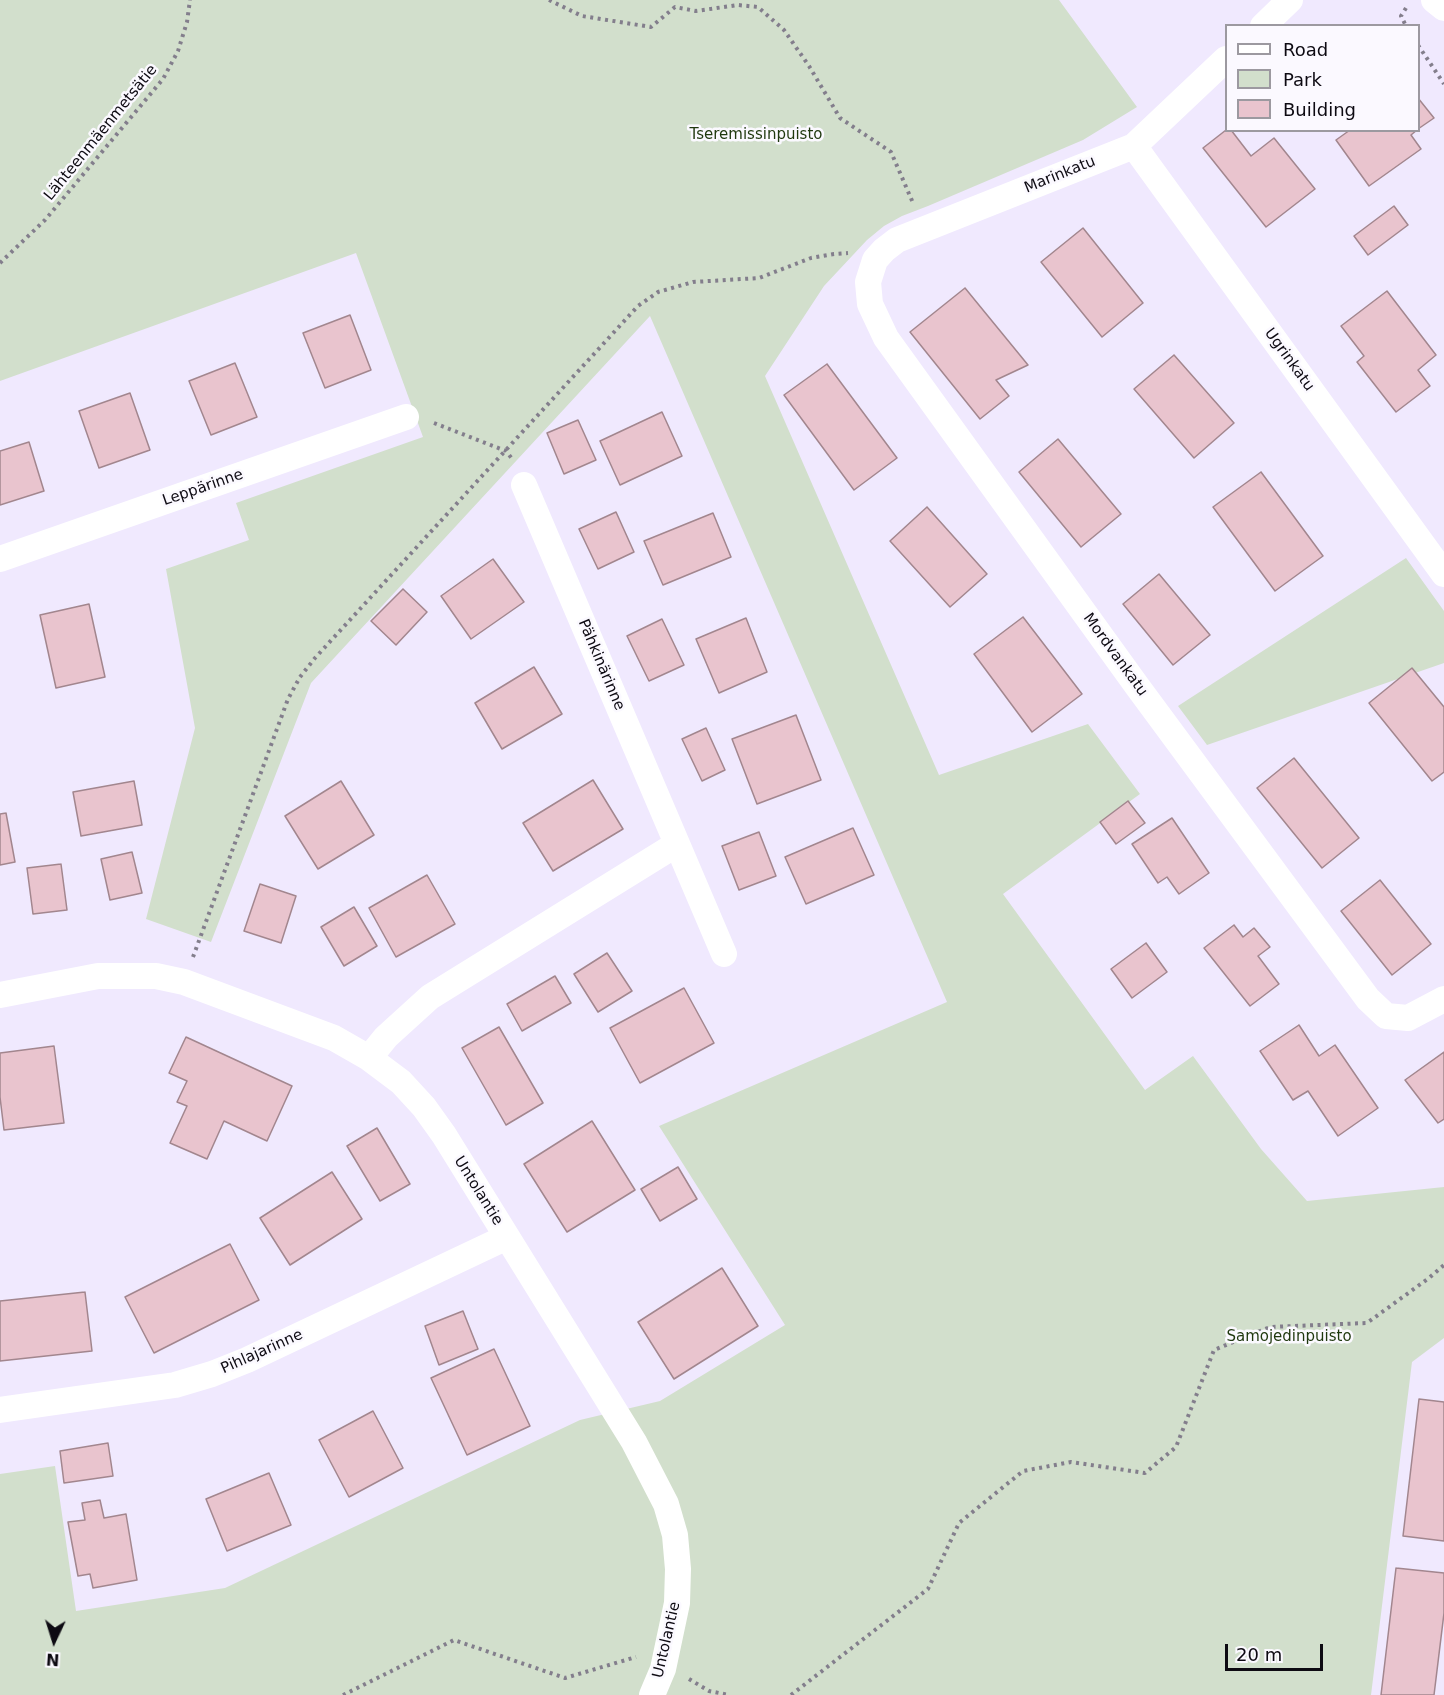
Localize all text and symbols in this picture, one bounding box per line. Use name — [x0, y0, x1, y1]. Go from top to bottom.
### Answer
legend — [1225, 24, 1420, 132]
text: Road — [1283, 39, 1328, 60]
street label: Lähteenmäenmetsätie — [41, 61, 161, 205]
text: Park — [1283, 69, 1322, 90]
text: Building — [1283, 99, 1356, 120]
park label: Tseremissinpuisto — [690, 126, 822, 144]
street label: Marinkatu — [1022, 153, 1098, 197]
street label: Ugrinkatu — [1260, 325, 1318, 395]
street label: Leppärinne — [160, 466, 246, 510]
street label: Mordvankatu — [1079, 610, 1151, 700]
street label: Pähkinärinne — [574, 617, 628, 713]
street label: Untolantie — [450, 1153, 506, 1229]
street label: Pihlajarinne — [218, 1326, 306, 1378]
park label: Samojedinpuisto — [1226, 1328, 1352, 1346]
street label: Untolantie — [649, 1600, 685, 1680]
north arrow — [24, 1611, 84, 1671]
scale bar — [1228, 1632, 1326, 1670]
text: 20 m — [1236, 1644, 1282, 1665]
text: N — [45, 1650, 60, 1669]

